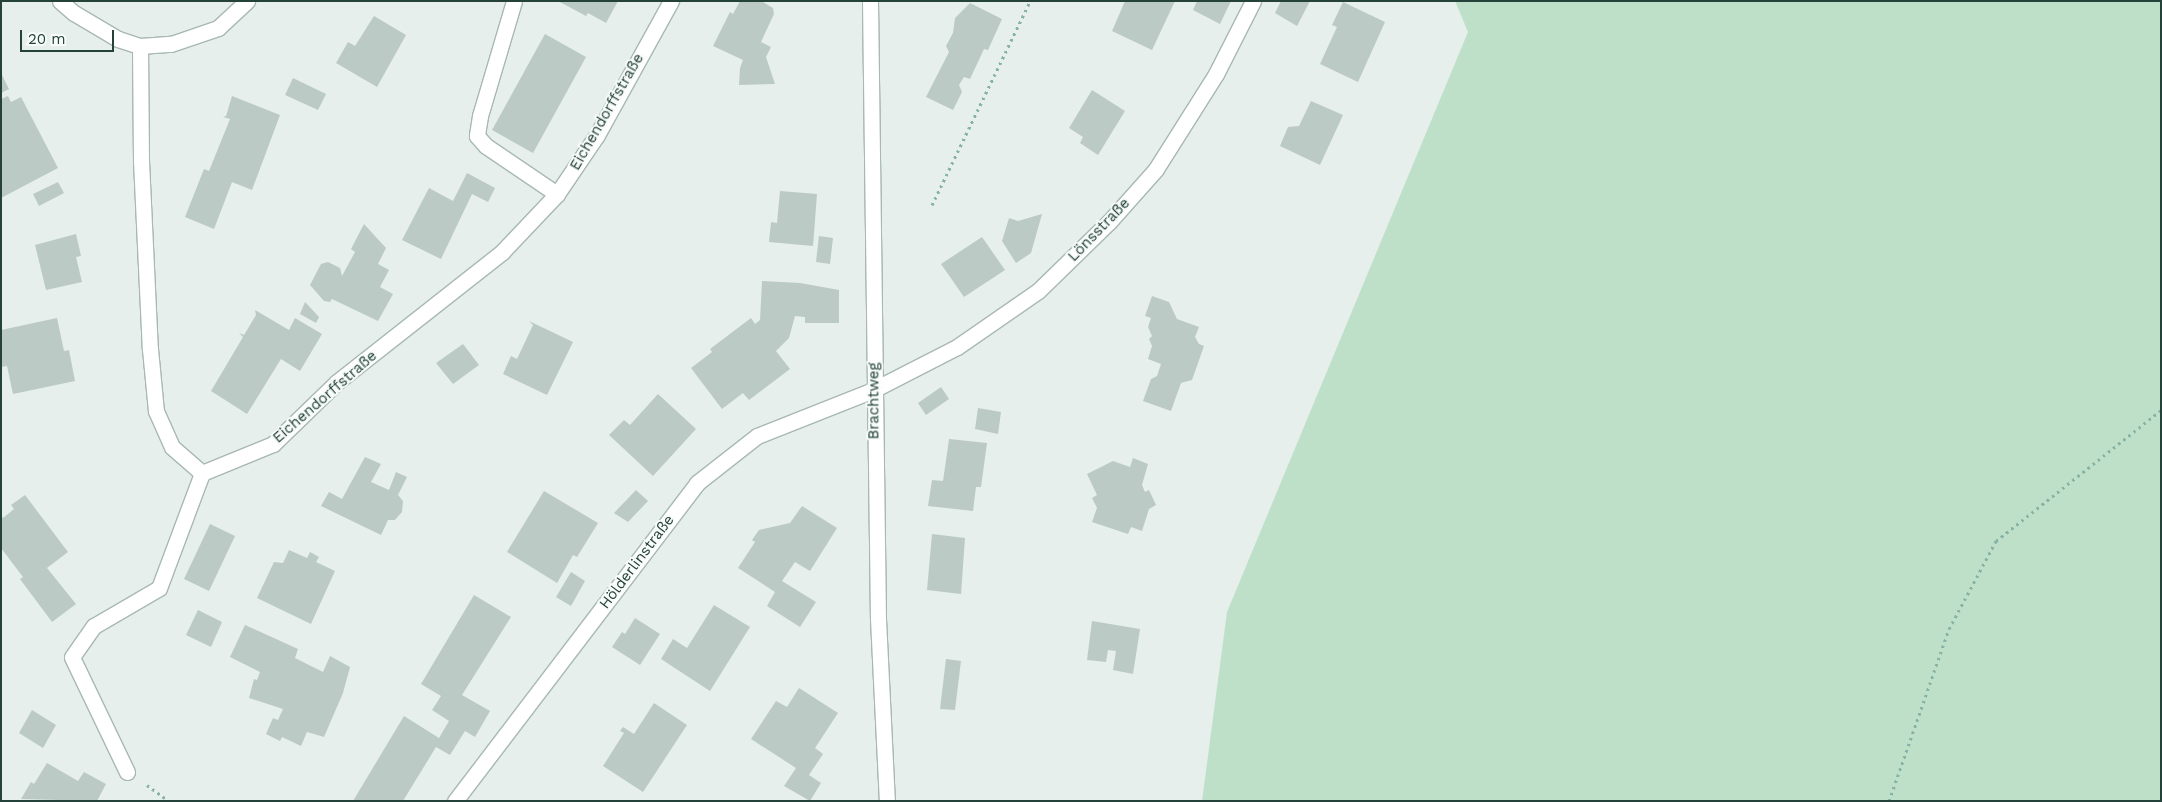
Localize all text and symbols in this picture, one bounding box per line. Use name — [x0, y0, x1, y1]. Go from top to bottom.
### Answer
scale bar — [22, 20, 116, 52]
text: 20 m — [28, 30, 66, 48]
street label: Eichendorffstraße — [566, 50, 648, 174]
street label: Lönsstraße — [1064, 194, 1134, 266]
street label: Eichendorffstraße — [269, 347, 381, 447]
street label: Brachtweg — [865, 363, 883, 439]
street label: Hölderlinstraße — [596, 511, 678, 613]

